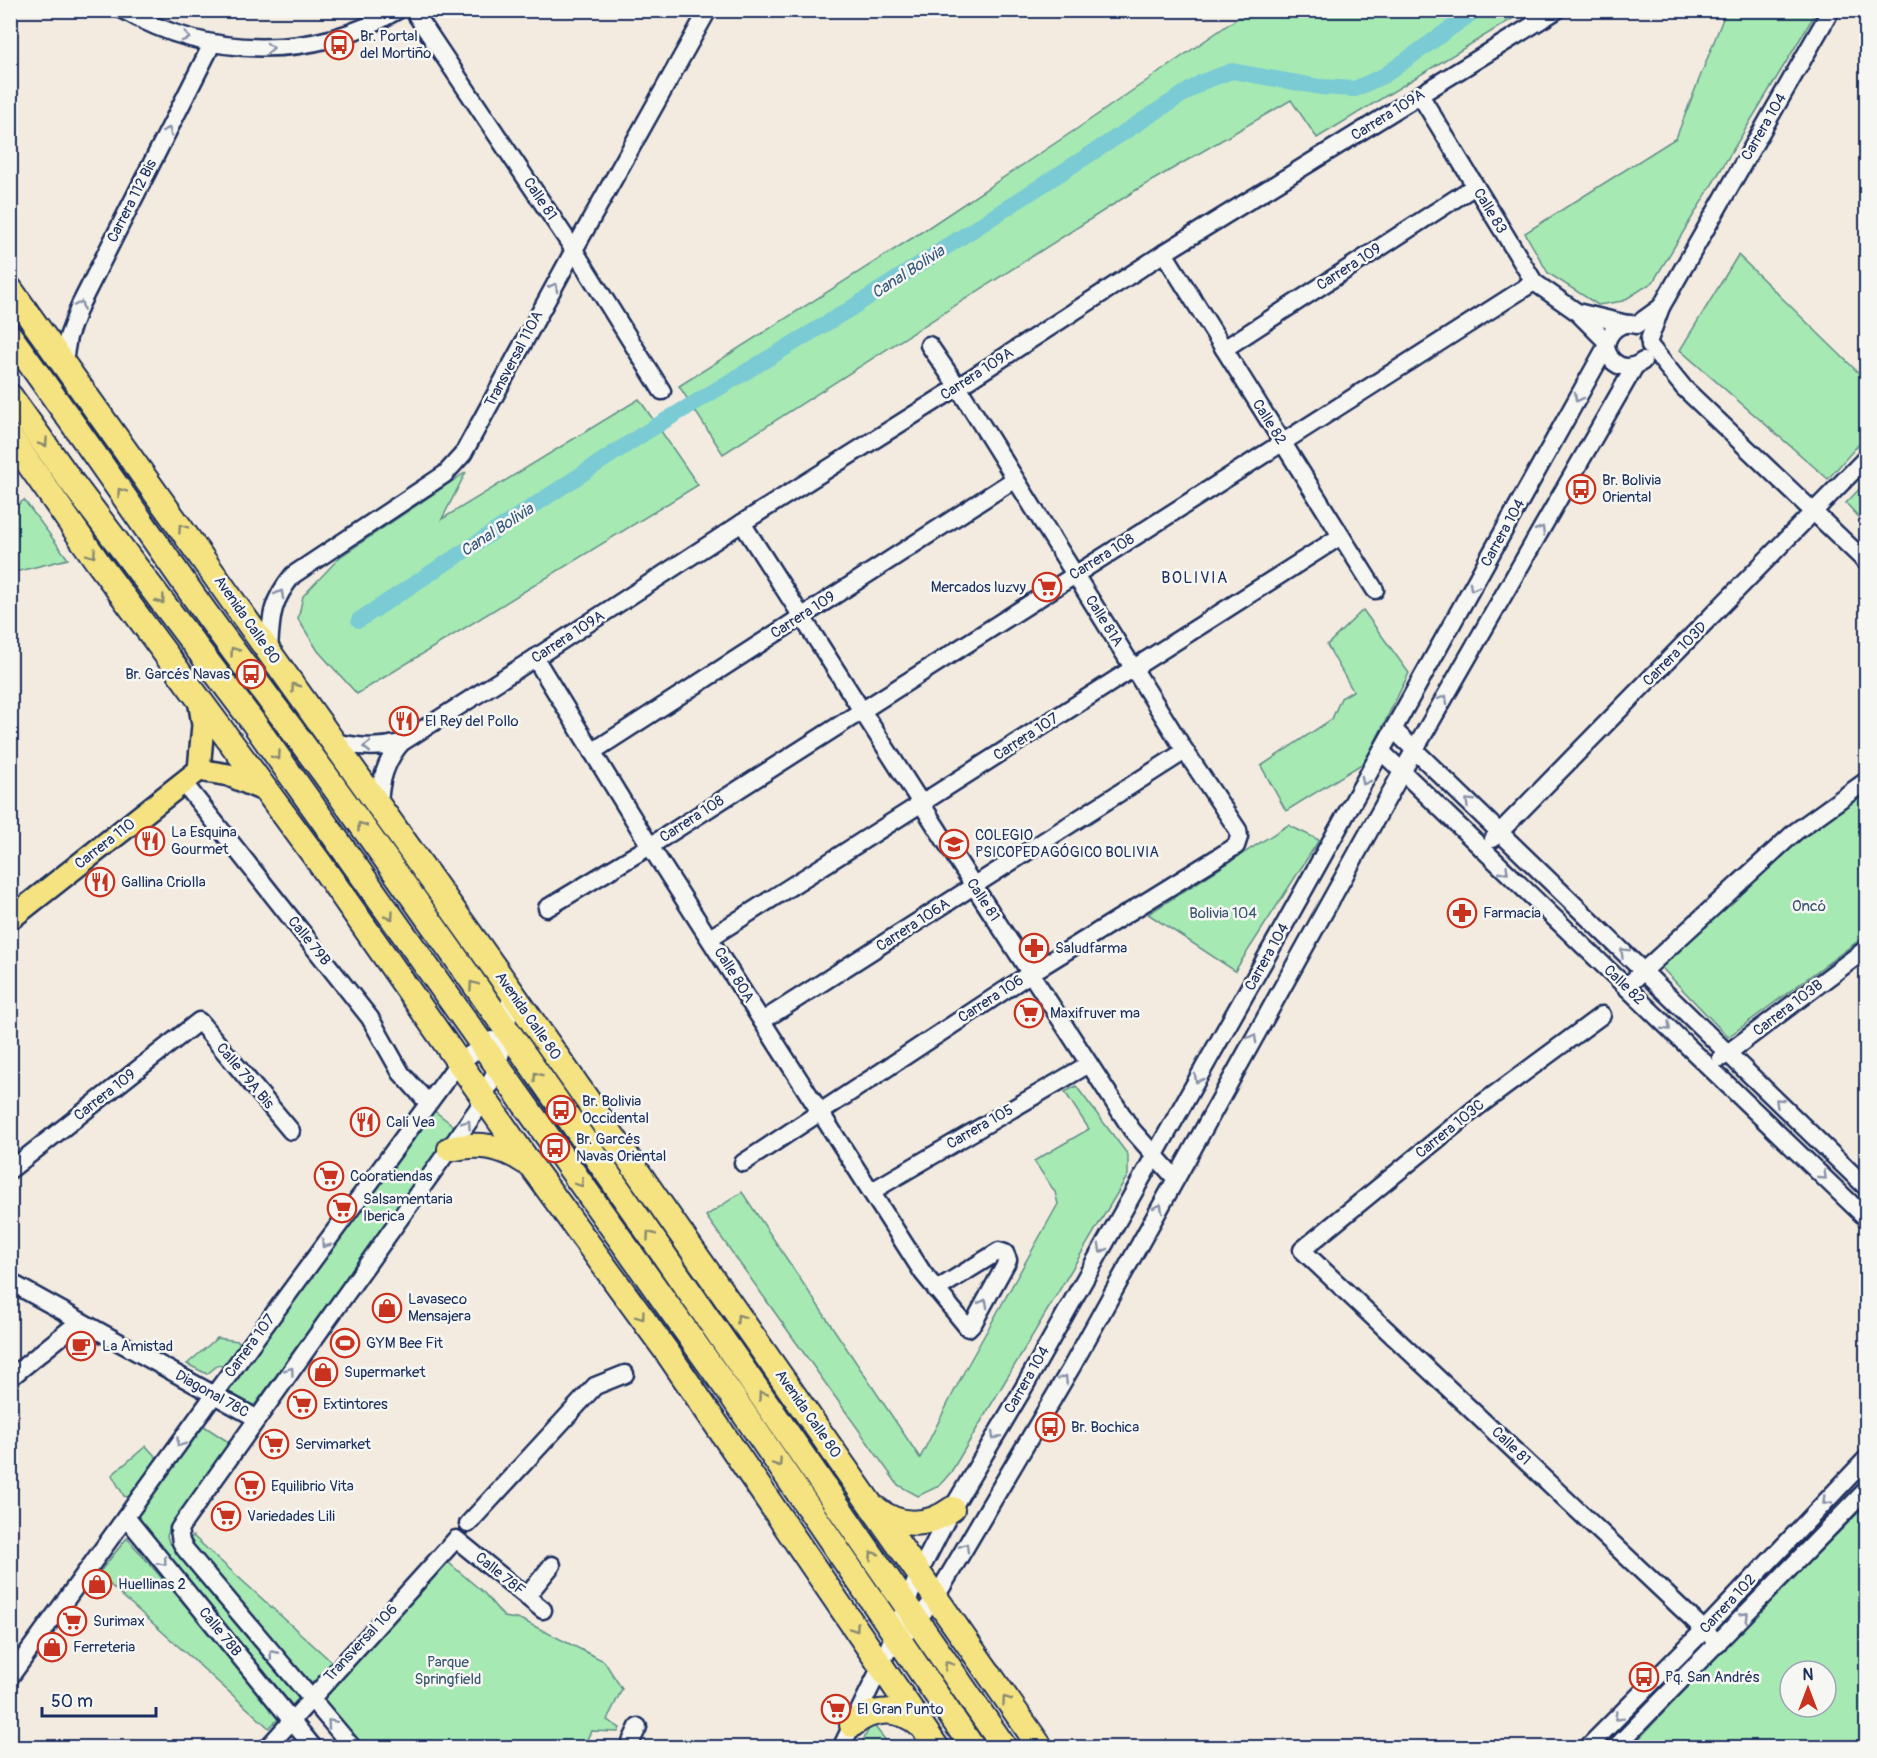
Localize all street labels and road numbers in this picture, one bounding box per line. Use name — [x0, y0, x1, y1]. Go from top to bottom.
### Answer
street label: Carrera 109A — [1348, 85, 1429, 145]
street label: Carrera 104 — [1737, 90, 1791, 164]
street label: Carrera 112 Bis — [103, 156, 161, 246]
street label: Calle 81 — [519, 174, 561, 224]
street label: Calle 83 — [1469, 185, 1511, 237]
street label: Carrera 109 — [1313, 239, 1385, 295]
street label: Transversal 110A — [481, 307, 547, 410]
street label: Carrera 109A — [937, 343, 1017, 405]
street label: Calle 82 — [1248, 396, 1290, 448]
street label: Carrera 104 — [1477, 496, 1529, 570]
street label: Carrera 108 — [1066, 529, 1138, 584]
street label: Avenida Calle 80 — [210, 572, 284, 668]
street label: Carrera 109 — [767, 587, 839, 643]
street label: Calle 81A — [1081, 592, 1127, 651]
street label: Carrera 109A — [528, 606, 608, 668]
street label: Carrera 103D — [1639, 618, 1711, 690]
street label: Carrera 107 — [990, 709, 1062, 765]
street label: Carrera 108 — [656, 791, 728, 847]
street label: Carrera 110 — [71, 814, 139, 874]
street label: Calle 81 — [962, 875, 1004, 925]
street label: Carrera 106A — [873, 894, 954, 956]
street label: Calle 79B — [283, 912, 335, 970]
street label: Carrera 104 — [1241, 920, 1293, 994]
street label: Calle 80A — [710, 944, 759, 1006]
street label: Calle 82 — [1599, 961, 1649, 1009]
street label: Avenida Calle 80 — [491, 968, 565, 1064]
street label: Carrera 106 — [955, 971, 1027, 1027]
street label: Carrera 103B — [1749, 976, 1827, 1040]
street label: Calle 79A Bis — [212, 1039, 278, 1113]
street label: Carrera 109 — [70, 1065, 140, 1125]
street label: Carrera 103C — [1412, 1095, 1488, 1163]
street label: Carrera 105 — [943, 1100, 1017, 1154]
street label: Carrera 107 — [221, 1311, 279, 1381]
street label: Carrera 104 — [1000, 1343, 1054, 1417]
street label: Diagonal 78C — [172, 1366, 252, 1422]
street label: Avenida Calle 80 — [771, 1366, 845, 1462]
street label: Calle 81 — [1487, 1423, 1535, 1469]
street label: Calle 78F — [471, 1548, 529, 1600]
street label: Carrera 102 — [1696, 1570, 1760, 1638]
street label: Transversal 106 — [320, 1600, 402, 1686]
street label: Calle 78B — [194, 1603, 246, 1661]

